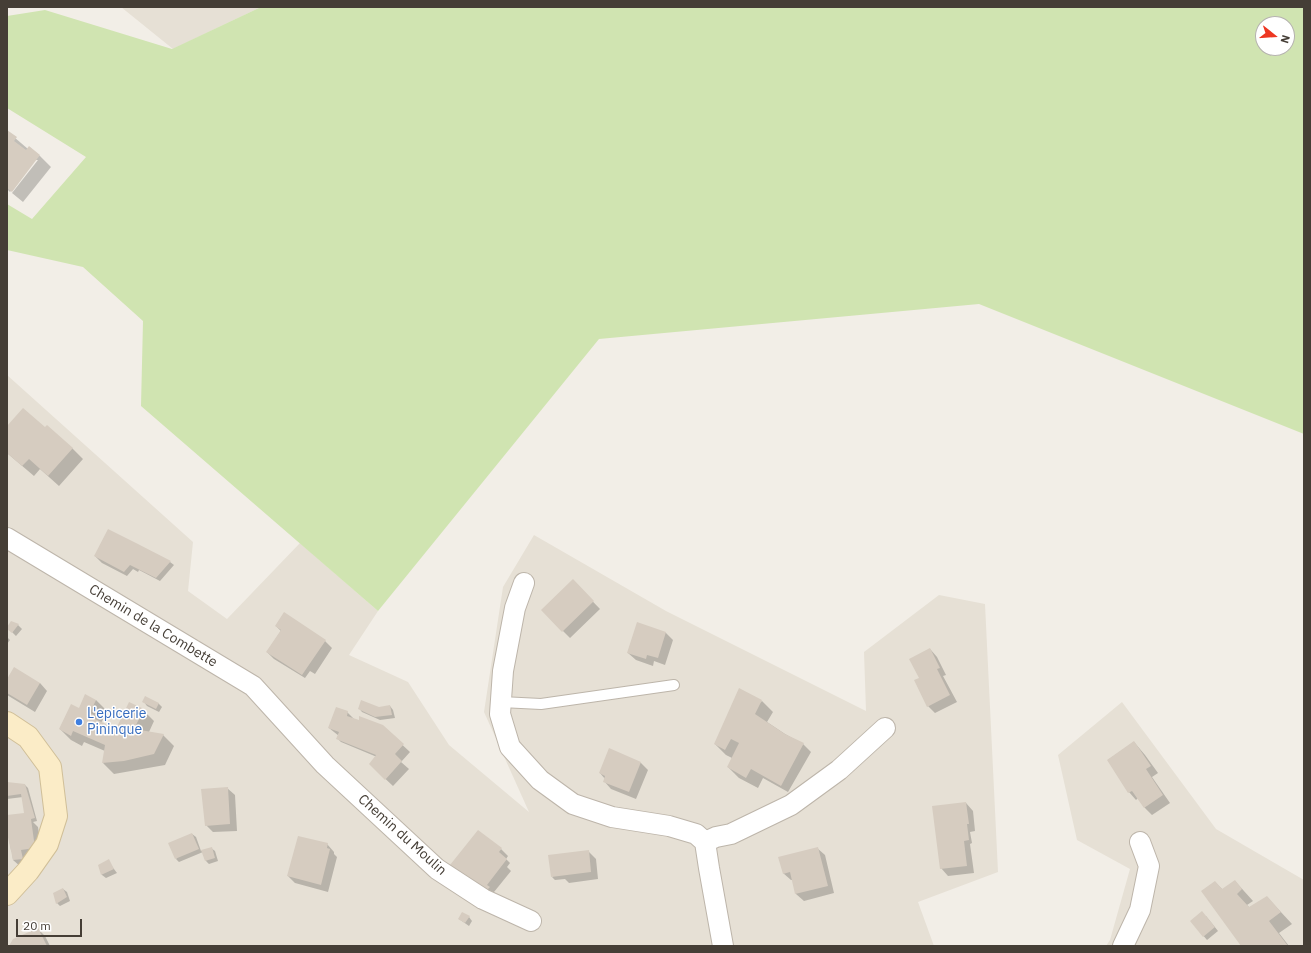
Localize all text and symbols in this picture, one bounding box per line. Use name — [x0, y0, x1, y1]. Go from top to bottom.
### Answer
north arrow — [1255, 16, 1295, 56]
text: N — [1278, 33, 1293, 45]
street label: Chemin de la Combette — [86, 581, 220, 671]
place label: L'epicerie Pininque — [87, 706, 146, 738]
marker: L'epicerie Pininque — [74, 717, 84, 727]
street label: Chemin du Moulin — [354, 791, 450, 879]
scale bar — [18, 911, 84, 937]
text: 20 m — [23, 918, 51, 933]

